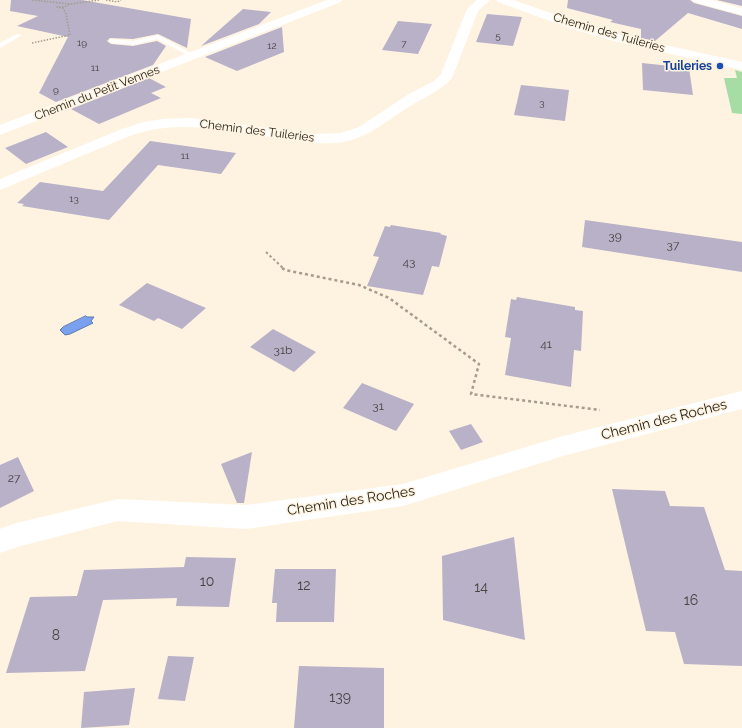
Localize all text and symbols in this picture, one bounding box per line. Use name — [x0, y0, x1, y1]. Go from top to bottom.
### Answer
street label: Chemin des Tuileries — [552, 10, 666, 56]
house number: 5 — [495, 30, 501, 42]
house number: 19 — [77, 37, 87, 49]
house number: 7 — [401, 38, 407, 50]
house number: 12 — [267, 40, 277, 52]
place label: Tuileries — [663, 59, 712, 73]
marker: Tuileries — [715, 61, 725, 71]
street label: Chemin du Petit Vennes — [32, 62, 162, 124]
house number: 11 — [91, 62, 99, 74]
house number: 9 — [53, 84, 59, 96]
house number: 3 — [539, 97, 545, 109]
street label: Chemin des Tuileries — [199, 117, 315, 145]
house number: 11 — [181, 150, 189, 162]
house number: 13 — [69, 193, 79, 205]
house number: 39 — [608, 229, 622, 243]
house number: 37 — [667, 238, 679, 252]
house number: 43 — [403, 255, 415, 269]
house number: 41 — [540, 337, 552, 351]
house number: 31b — [274, 343, 292, 357]
street label: Chemin des Roches — [599, 396, 729, 444]
house number: 31 — [372, 399, 384, 413]
house number: 27 — [8, 471, 20, 485]
street label: Chemin des Roches — [286, 483, 416, 519]
house number: 10 — [200, 574, 214, 590]
house number: 12 — [297, 578, 311, 594]
house number: 14 — [474, 580, 488, 596]
house number: 16 — [684, 593, 698, 609]
house number: 8 — [52, 628, 60, 644]
house number: 139 — [329, 690, 351, 706]

